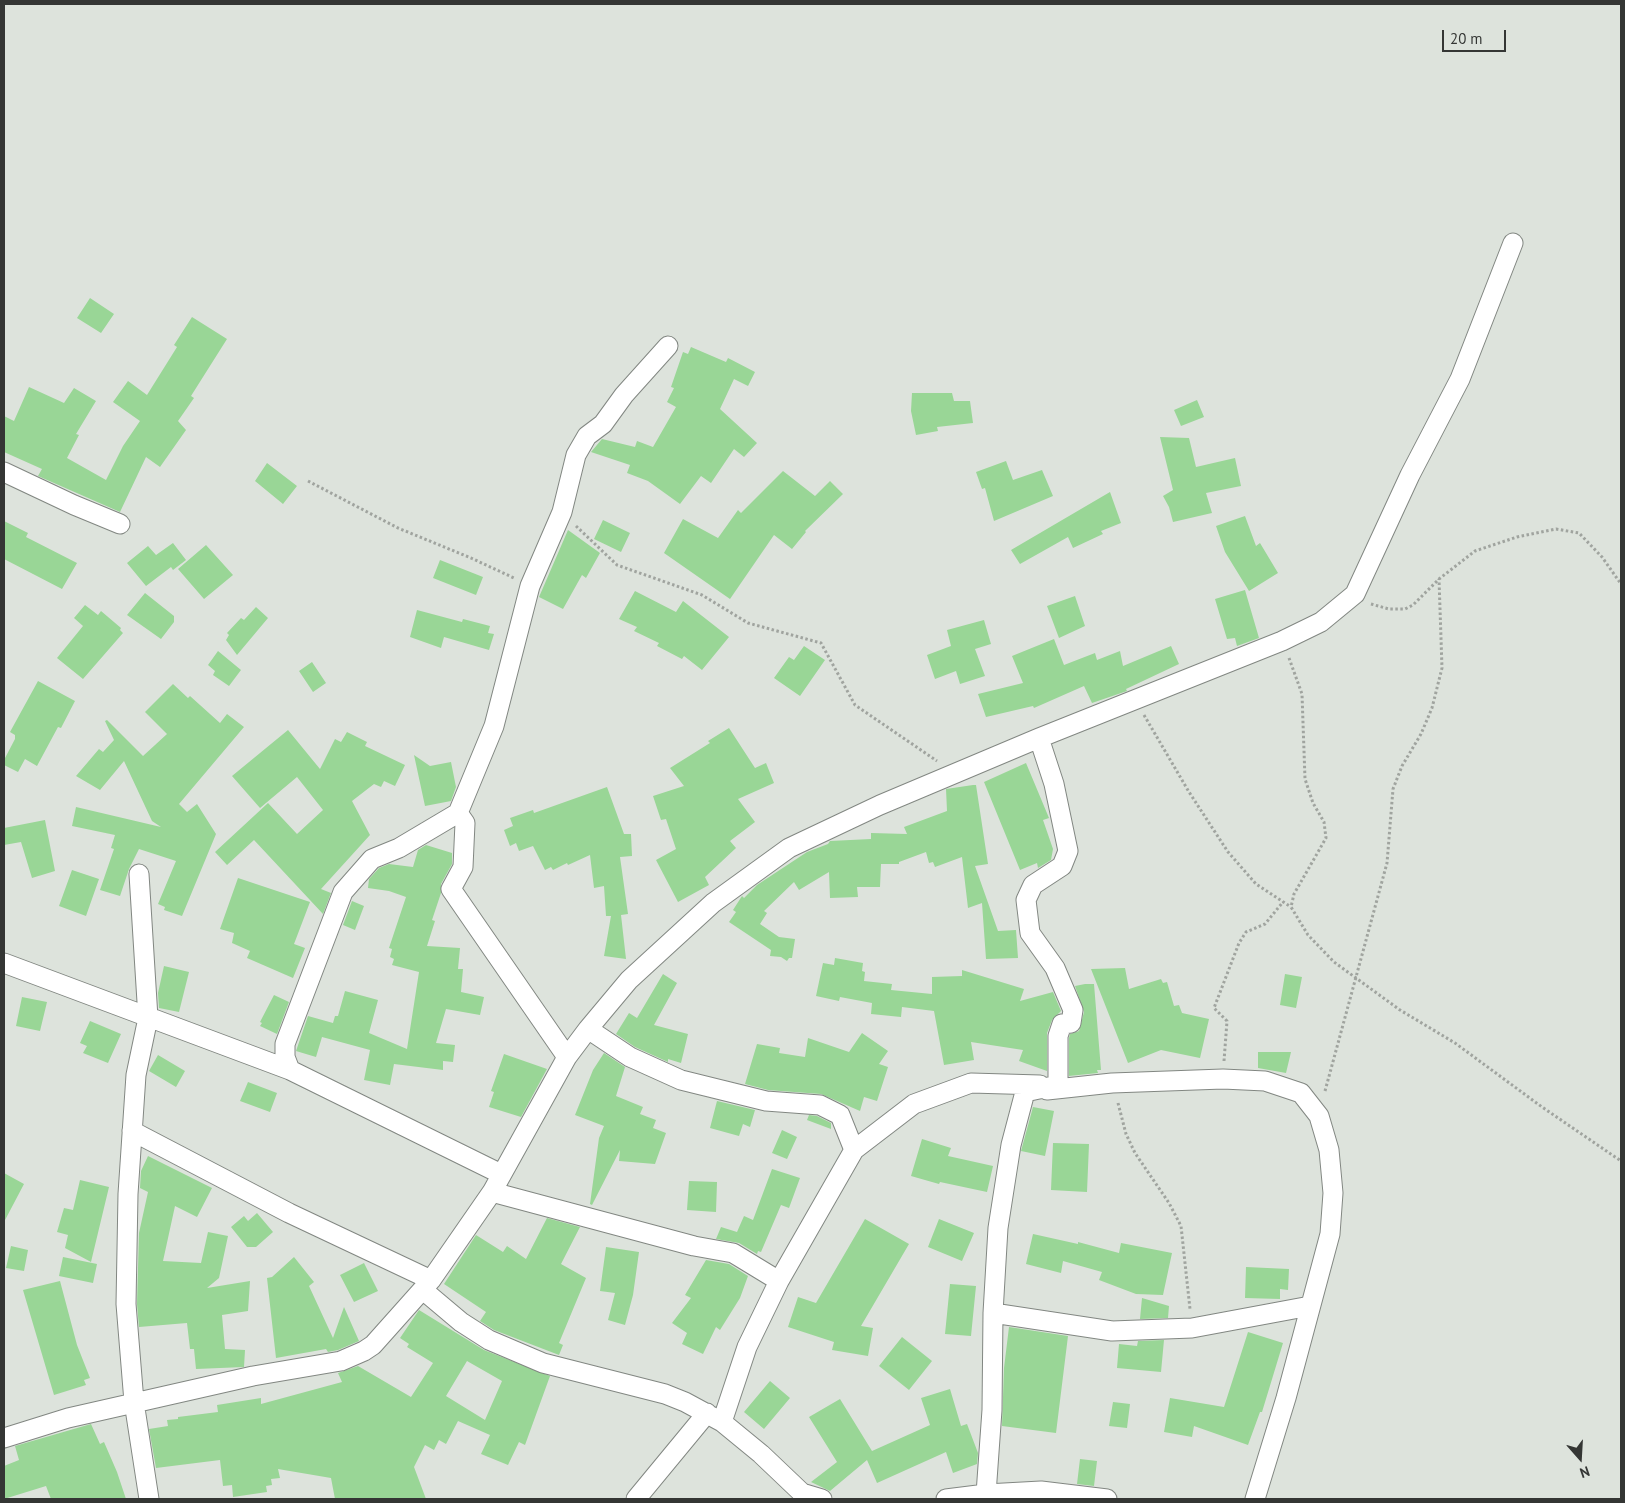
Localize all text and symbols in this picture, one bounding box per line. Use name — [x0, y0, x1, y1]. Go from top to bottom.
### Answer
scale bar — [1445, 20, 1509, 52]
text: 20 m — [1450, 29, 1483, 48]
north arrow — [1555, 1433, 1605, 1483]
text: N — [1578, 1462, 1592, 1482]

